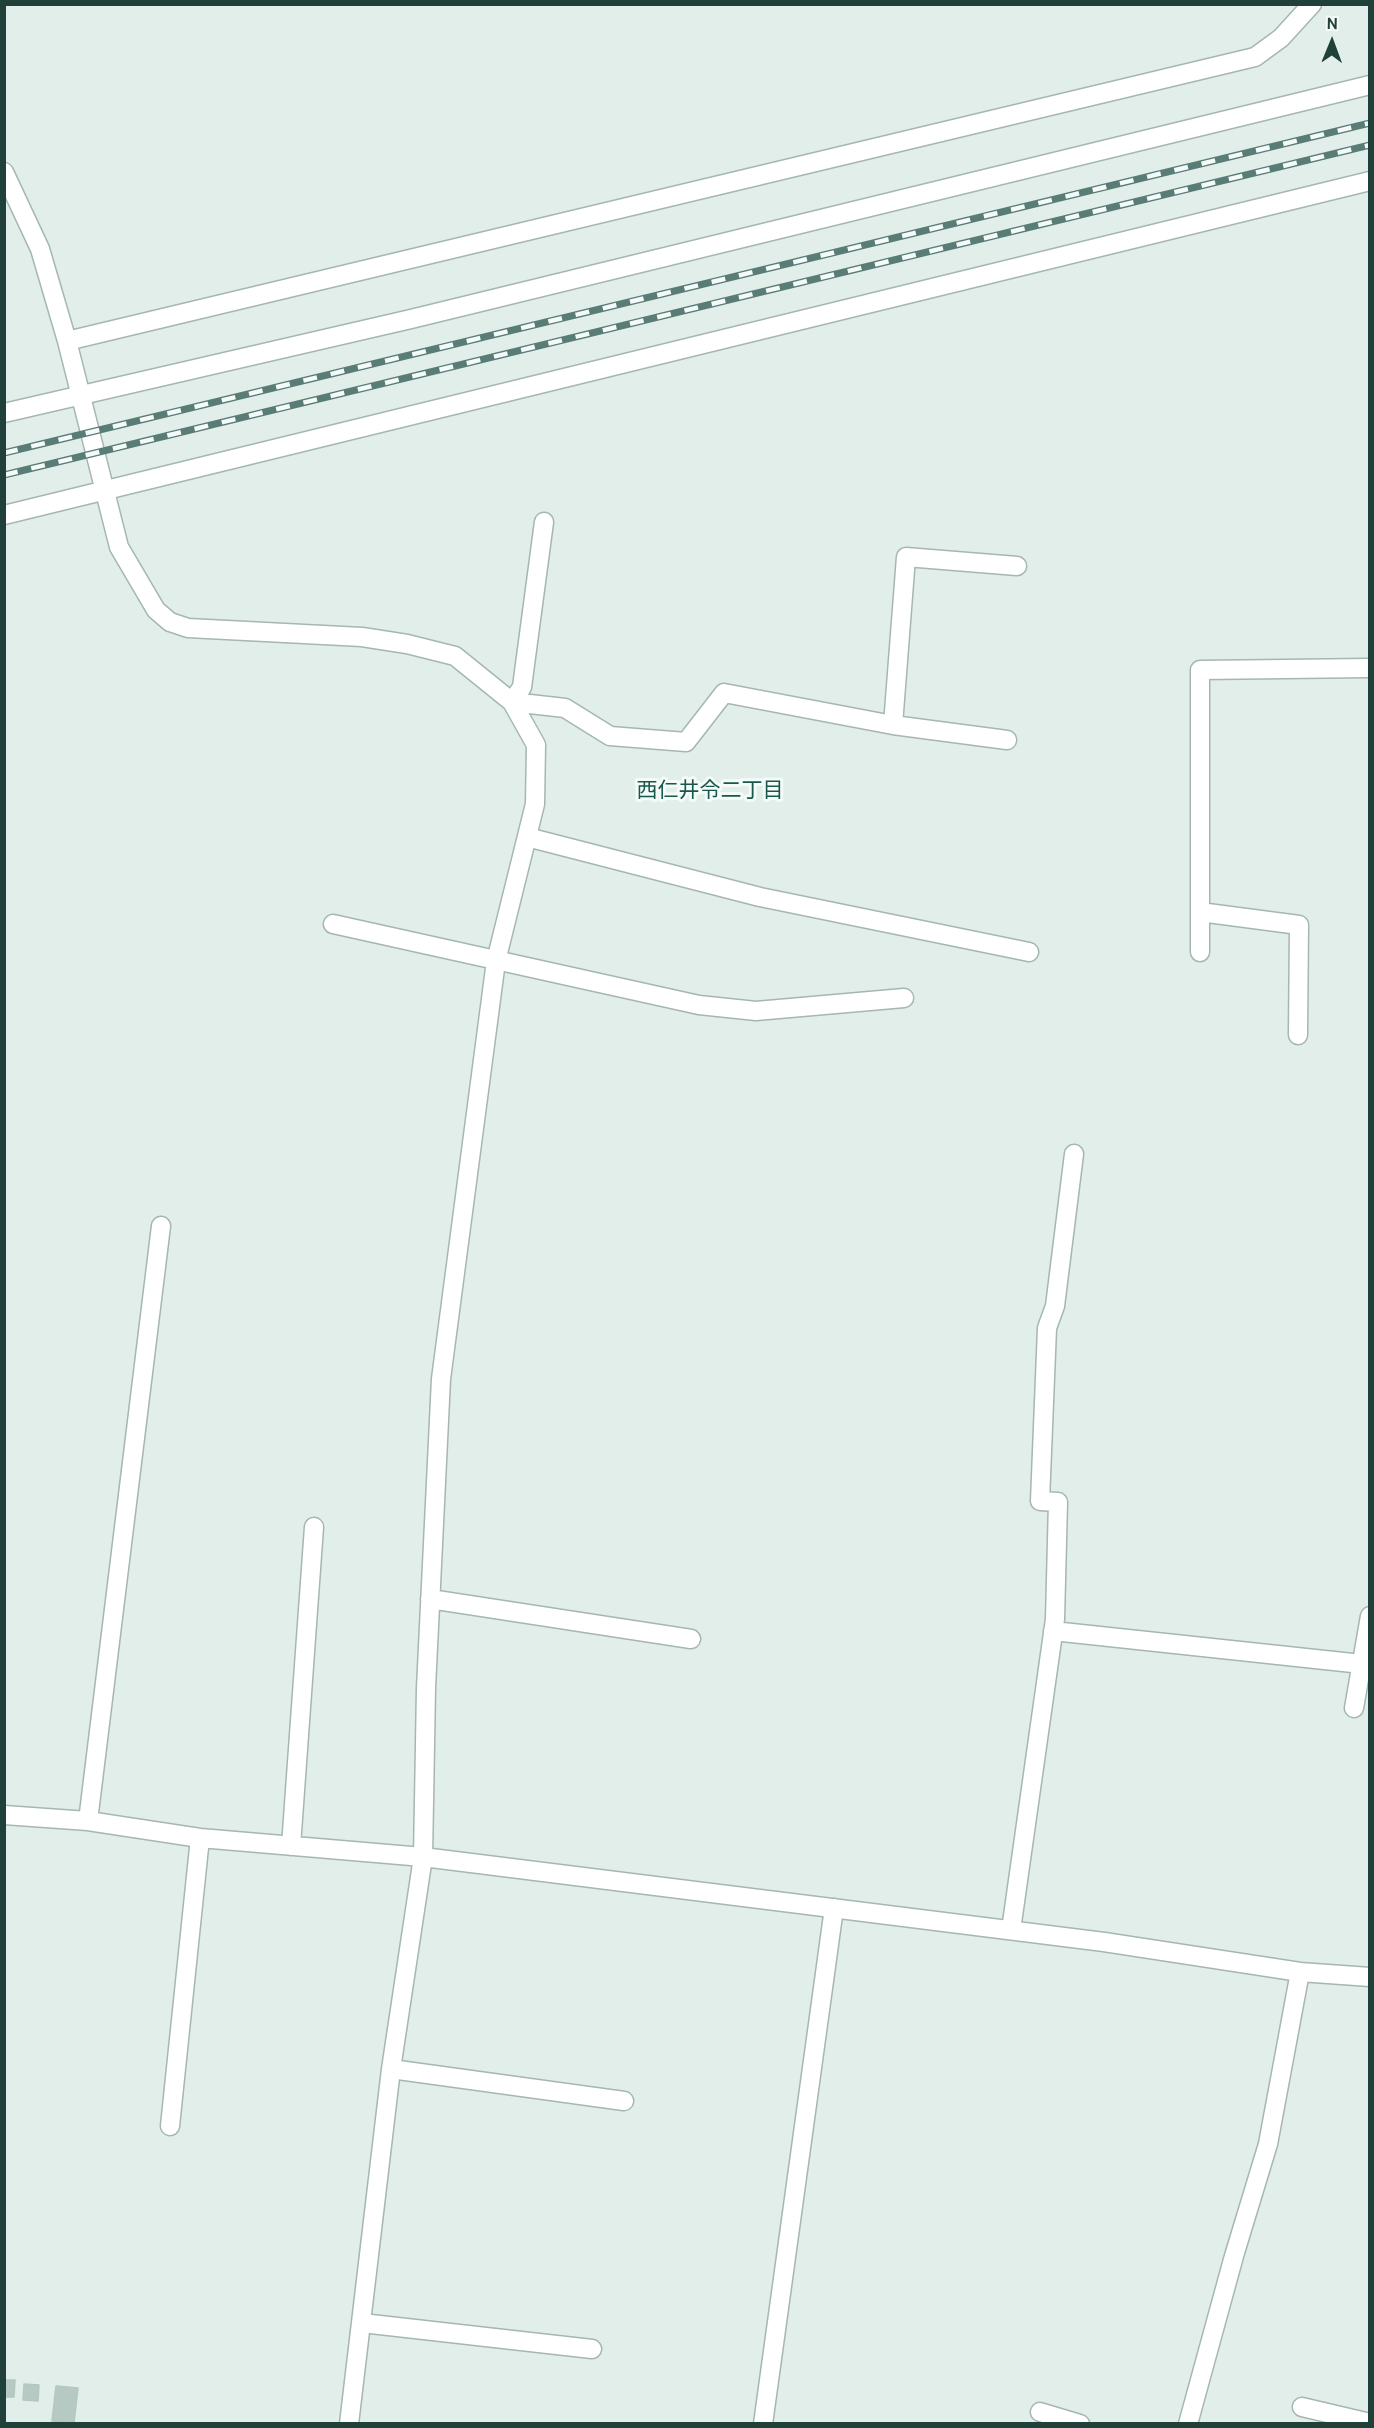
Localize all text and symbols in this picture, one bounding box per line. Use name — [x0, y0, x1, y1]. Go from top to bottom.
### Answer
north arrow — [1302, 12, 1362, 72]
text: N — [1327, 14, 1338, 33]
district label: 西仁井令二丁目 — [637, 778, 783, 804]

